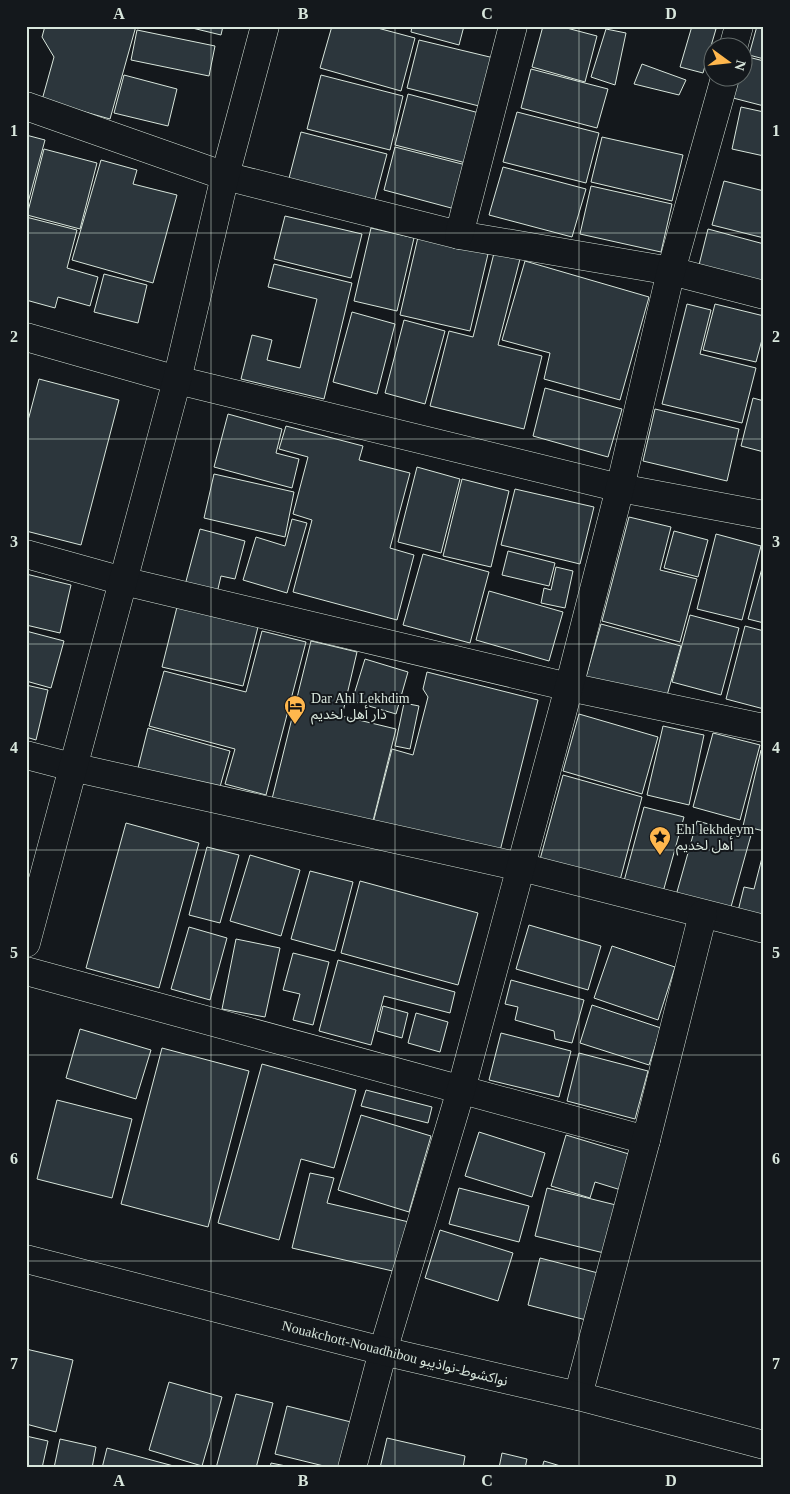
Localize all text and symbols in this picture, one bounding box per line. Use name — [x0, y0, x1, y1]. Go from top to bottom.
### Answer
text: A — [113, 5, 125, 22]
text: B — [298, 5, 309, 22]
text: C — [481, 5, 493, 22]
text: D — [665, 5, 677, 22]
north arrow — [702, 38, 752, 88]
text: N — [732, 58, 749, 72]
text: 1 — [10, 122, 18, 139]
text: 1 — [772, 122, 780, 139]
text: 2 — [10, 328, 18, 345]
text: 2 — [772, 328, 780, 345]
text: 3 — [10, 533, 18, 550]
text: 3 — [772, 533, 780, 550]
place label: Dar Ahl Lekhdim دار أهل لخديم — [311, 691, 410, 725]
hotel icon: Dar Ahl Lekhdim دار أهل لخديم — [283, 694, 307, 725]
text: 4 — [10, 739, 18, 756]
text: 4 — [772, 739, 780, 756]
place label: Ehl lekhdeym أهل لخديم — [676, 822, 754, 856]
place icon: Ehl lekhdeym أهل لخديم — [648, 825, 672, 856]
text: 5 — [10, 944, 18, 961]
text: 5 — [772, 944, 780, 961]
text: 6 — [10, 1150, 18, 1167]
text: 6 — [772, 1150, 780, 1167]
street label: Nouakchott-Nouadhibou نواكشوط-نواذيبو — [280, 1318, 510, 1390]
text: 7 — [10, 1355, 18, 1372]
text: 7 — [772, 1355, 780, 1372]
text: A — [113, 1472, 125, 1489]
text: B — [298, 1472, 309, 1489]
text: C — [481, 1472, 493, 1489]
text: D — [665, 1472, 677, 1489]

